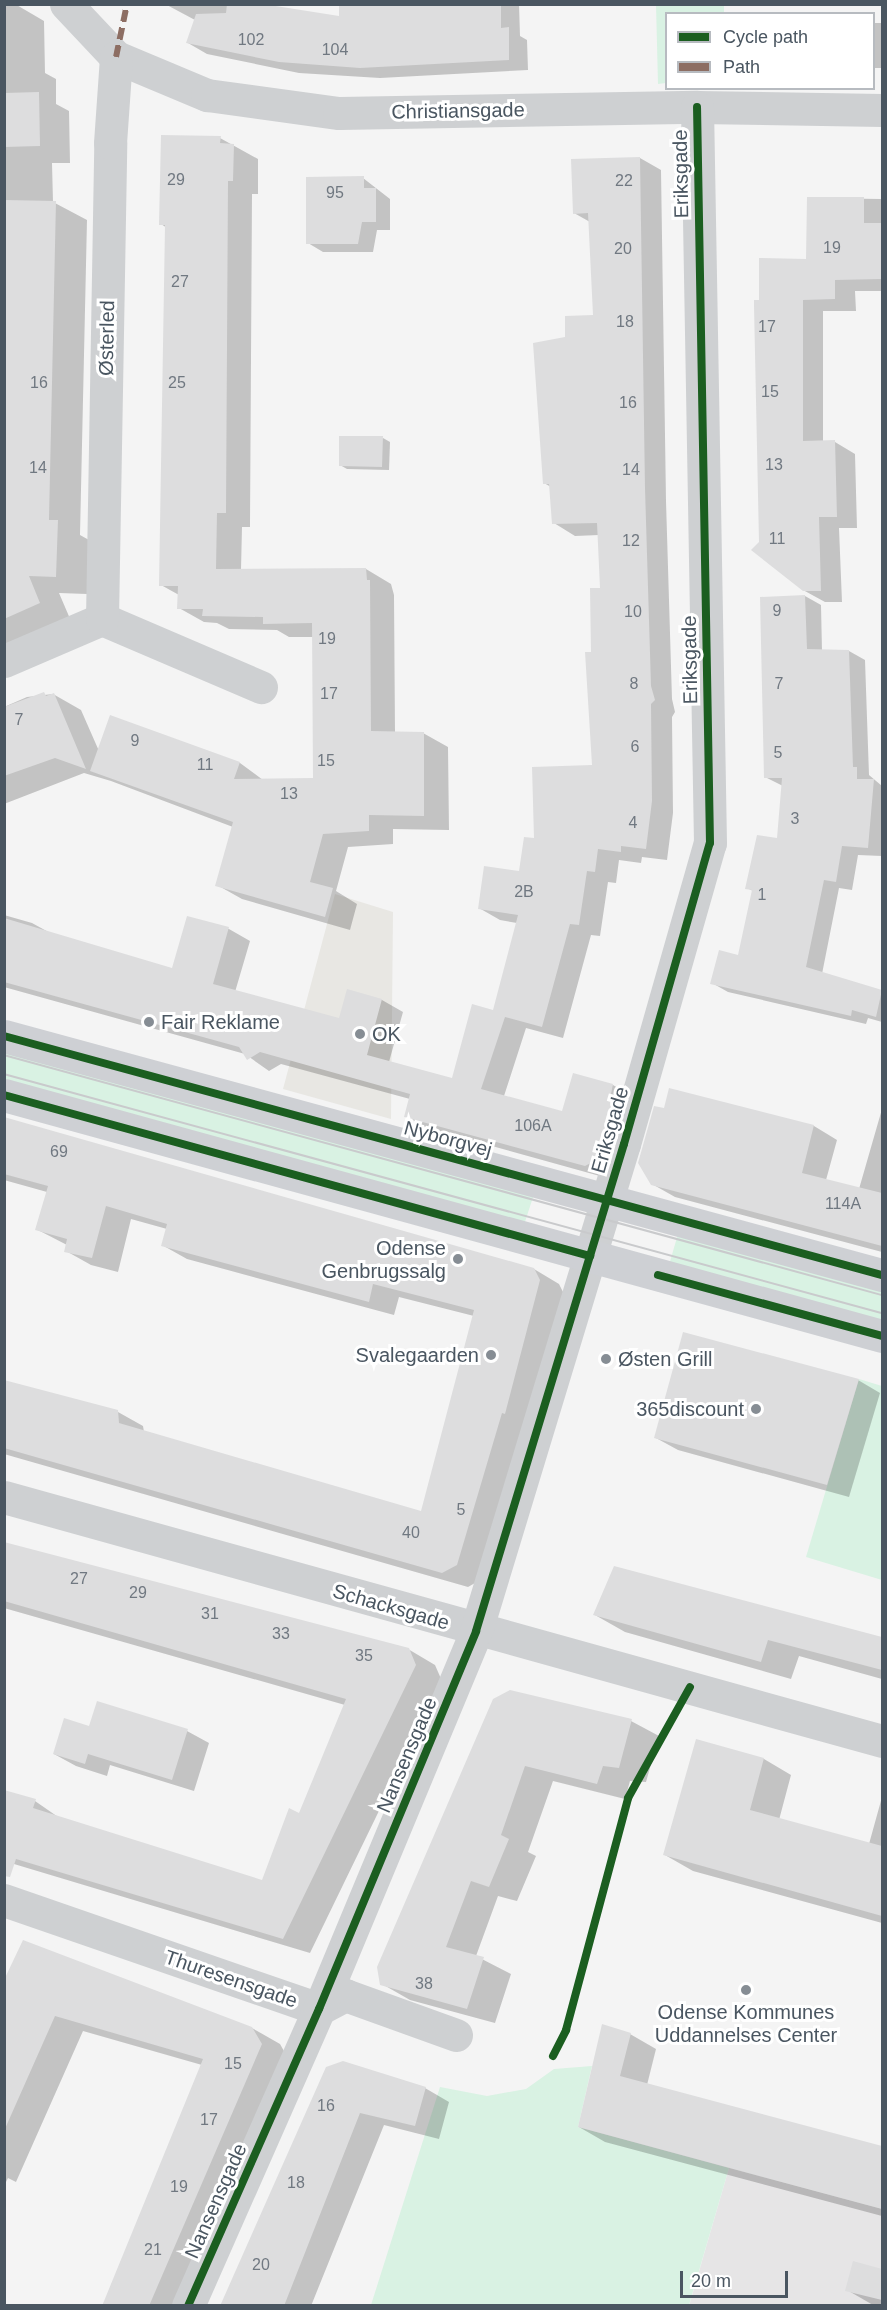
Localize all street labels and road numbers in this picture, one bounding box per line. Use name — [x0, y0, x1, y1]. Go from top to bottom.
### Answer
street label: Christiansgade — [391, 98, 525, 124]
street label: Eriksgade — [668, 129, 694, 219]
street label: Østerled — [94, 300, 120, 376]
street label: Eriksgade — [677, 615, 703, 705]
street label: Eriksgade — [586, 1084, 634, 1176]
street label: Nyborgvej — [401, 1116, 495, 1162]
street label: Schacksgade — [330, 1579, 452, 1635]
street label: Nansensgade — [372, 1694, 442, 1816]
street label: Thuresensgade — [161, 1945, 301, 2013]
street label: Nansensgade — [180, 2140, 252, 2262]

